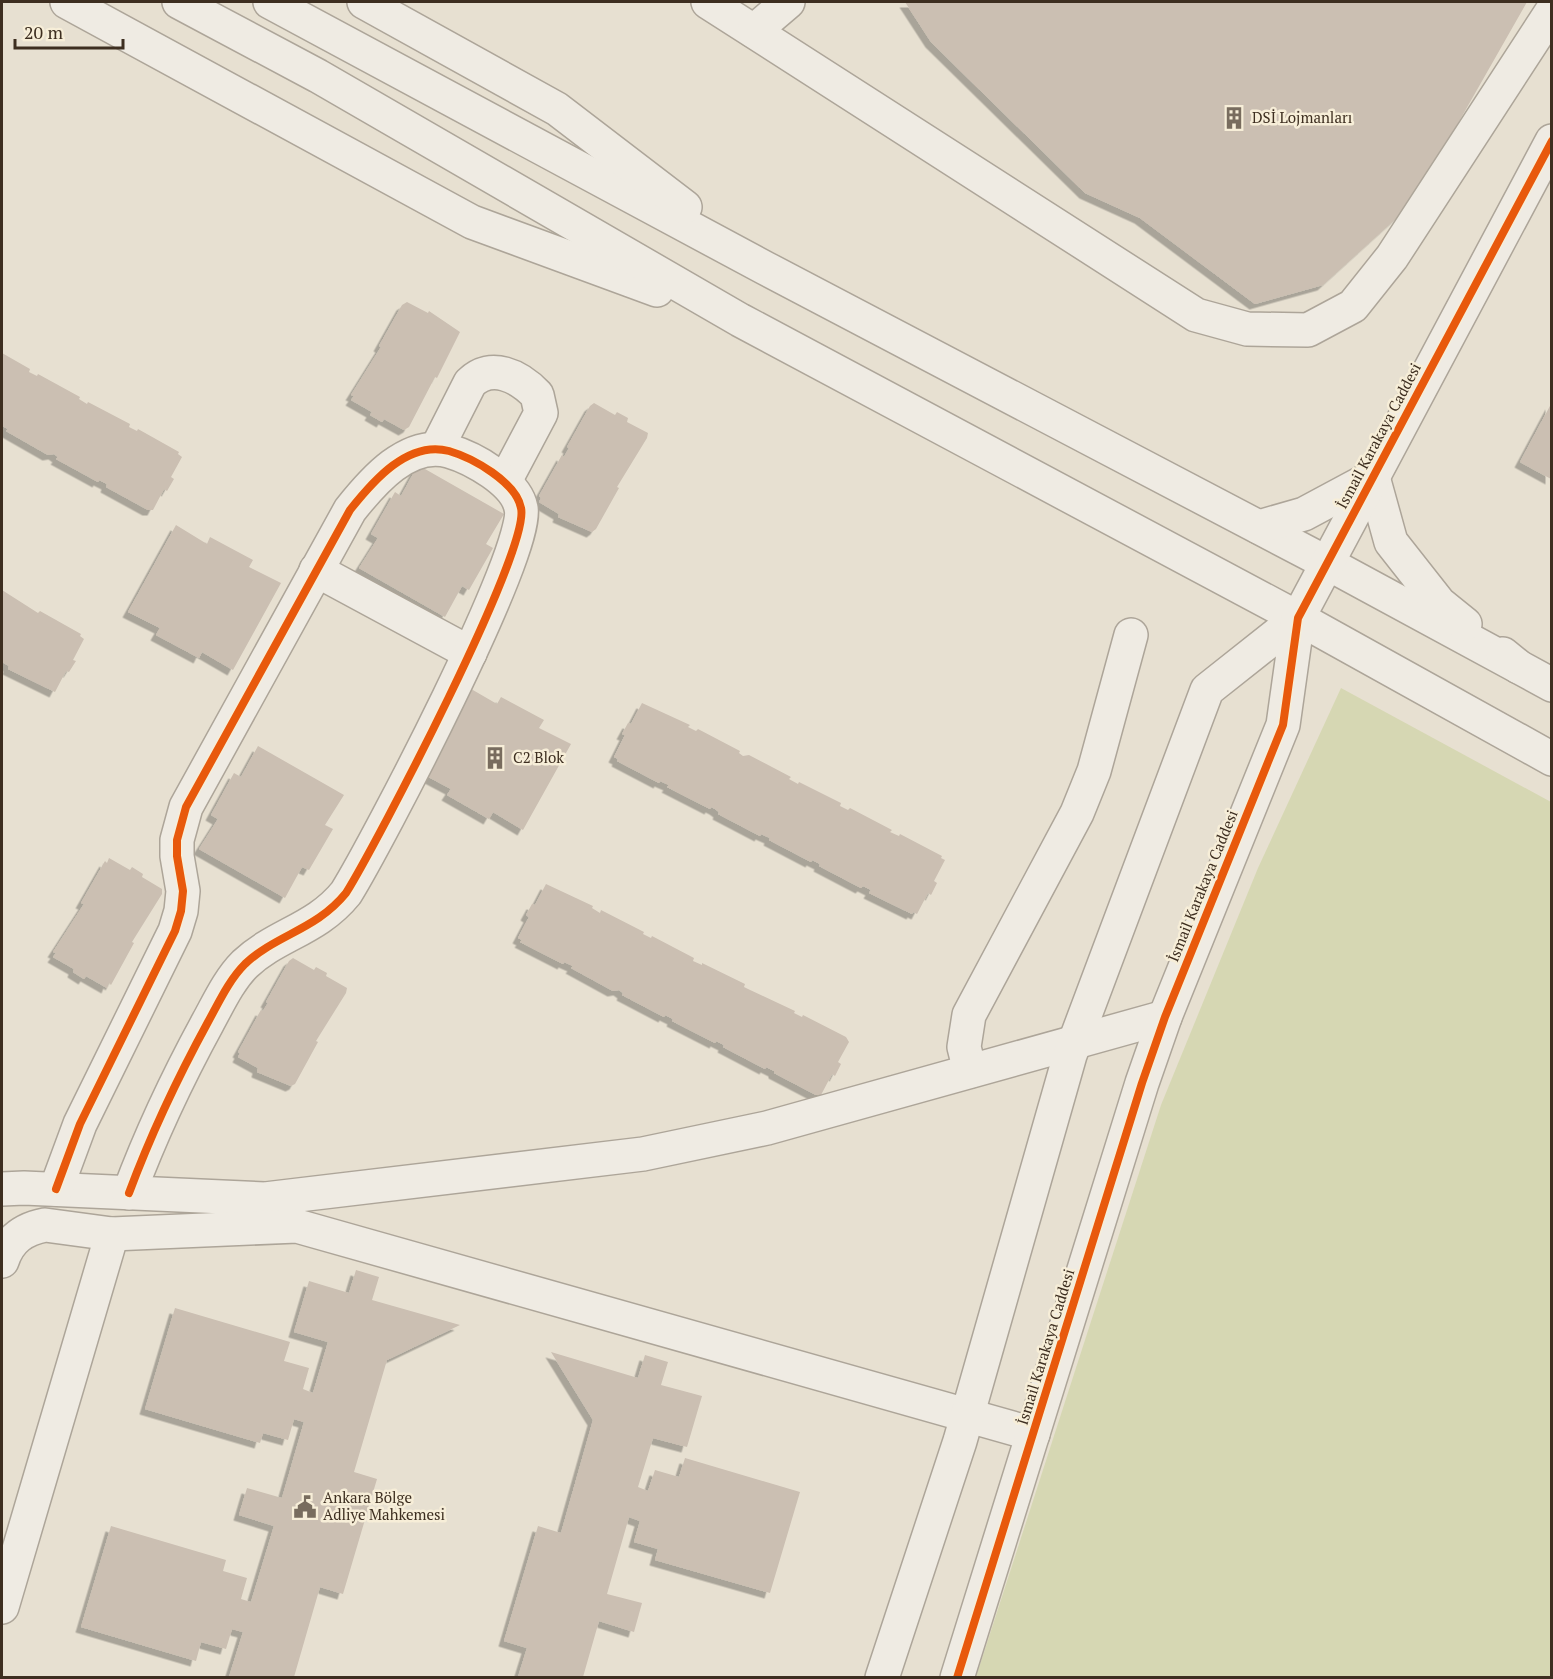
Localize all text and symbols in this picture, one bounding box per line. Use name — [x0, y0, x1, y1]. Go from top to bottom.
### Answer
scale bar — [15, 12, 123, 50]
text: 20 m — [24, 20, 64, 44]
building icon: DSİ Lojmanları — [1221, 105, 1247, 131]
place label: DSİ Lojmanları — [1252, 107, 1352, 127]
street label: İsmail Karakaya Caddesi — [1331, 359, 1425, 512]
building icon: C2 Blok — [482, 745, 508, 771]
place label: C2 Blok — [513, 747, 564, 767]
street label: İsmail Karakaya Caddesi — [1162, 807, 1242, 965]
street label: İsmail Karakaya Caddesi — [1012, 1266, 1078, 1427]
place label: Ankara Bölge Adliye Mahkemesi — [323, 1487, 445, 1524]
public building icon: Ankara Bölge Adliye Mahkemesi — [292, 1494, 318, 1520]

